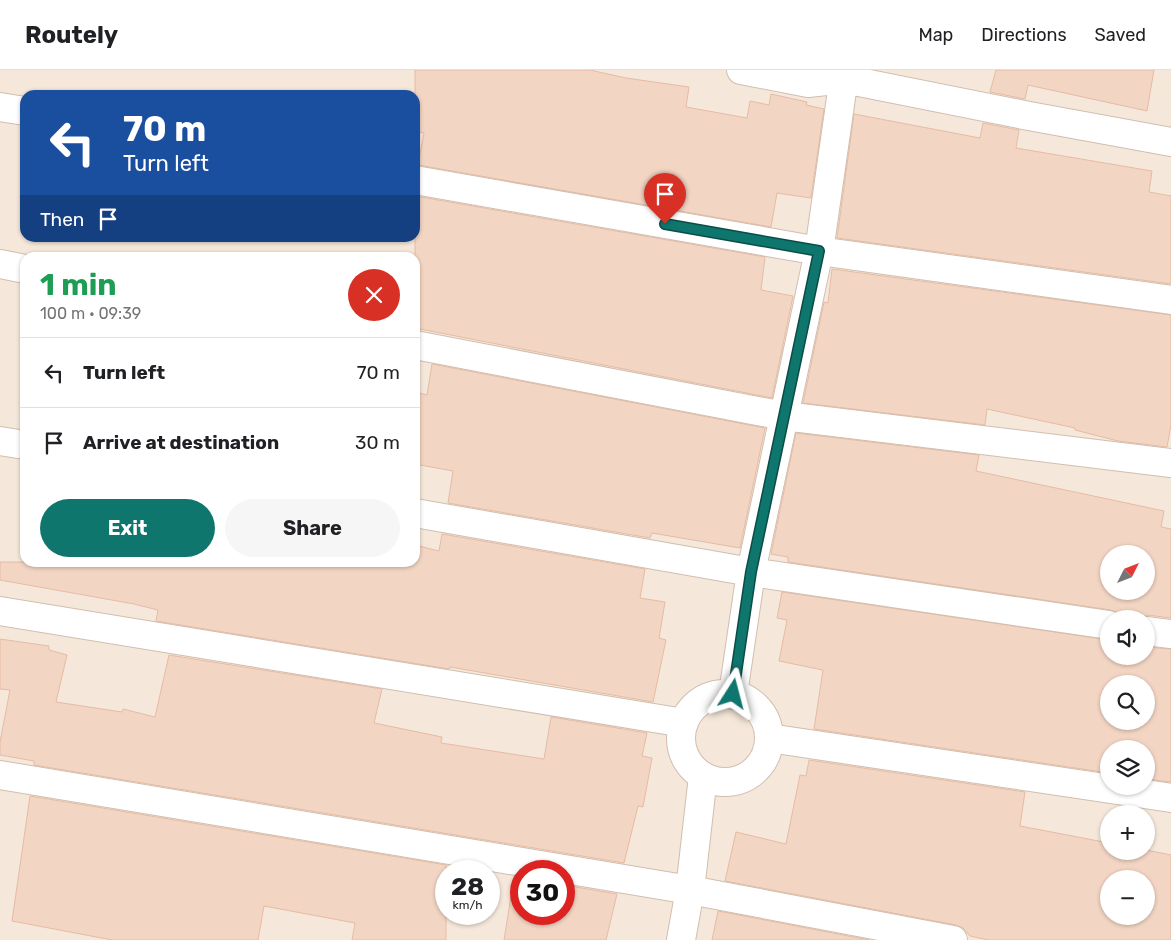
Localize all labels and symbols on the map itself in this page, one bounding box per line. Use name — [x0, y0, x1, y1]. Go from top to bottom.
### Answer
pin — [644, 173, 686, 224]
north arrow — [1100, 545, 1155, 600]
position arrow — [706, 667, 758, 719]
speed limit sign: 30 — [510, 860, 575, 925]

